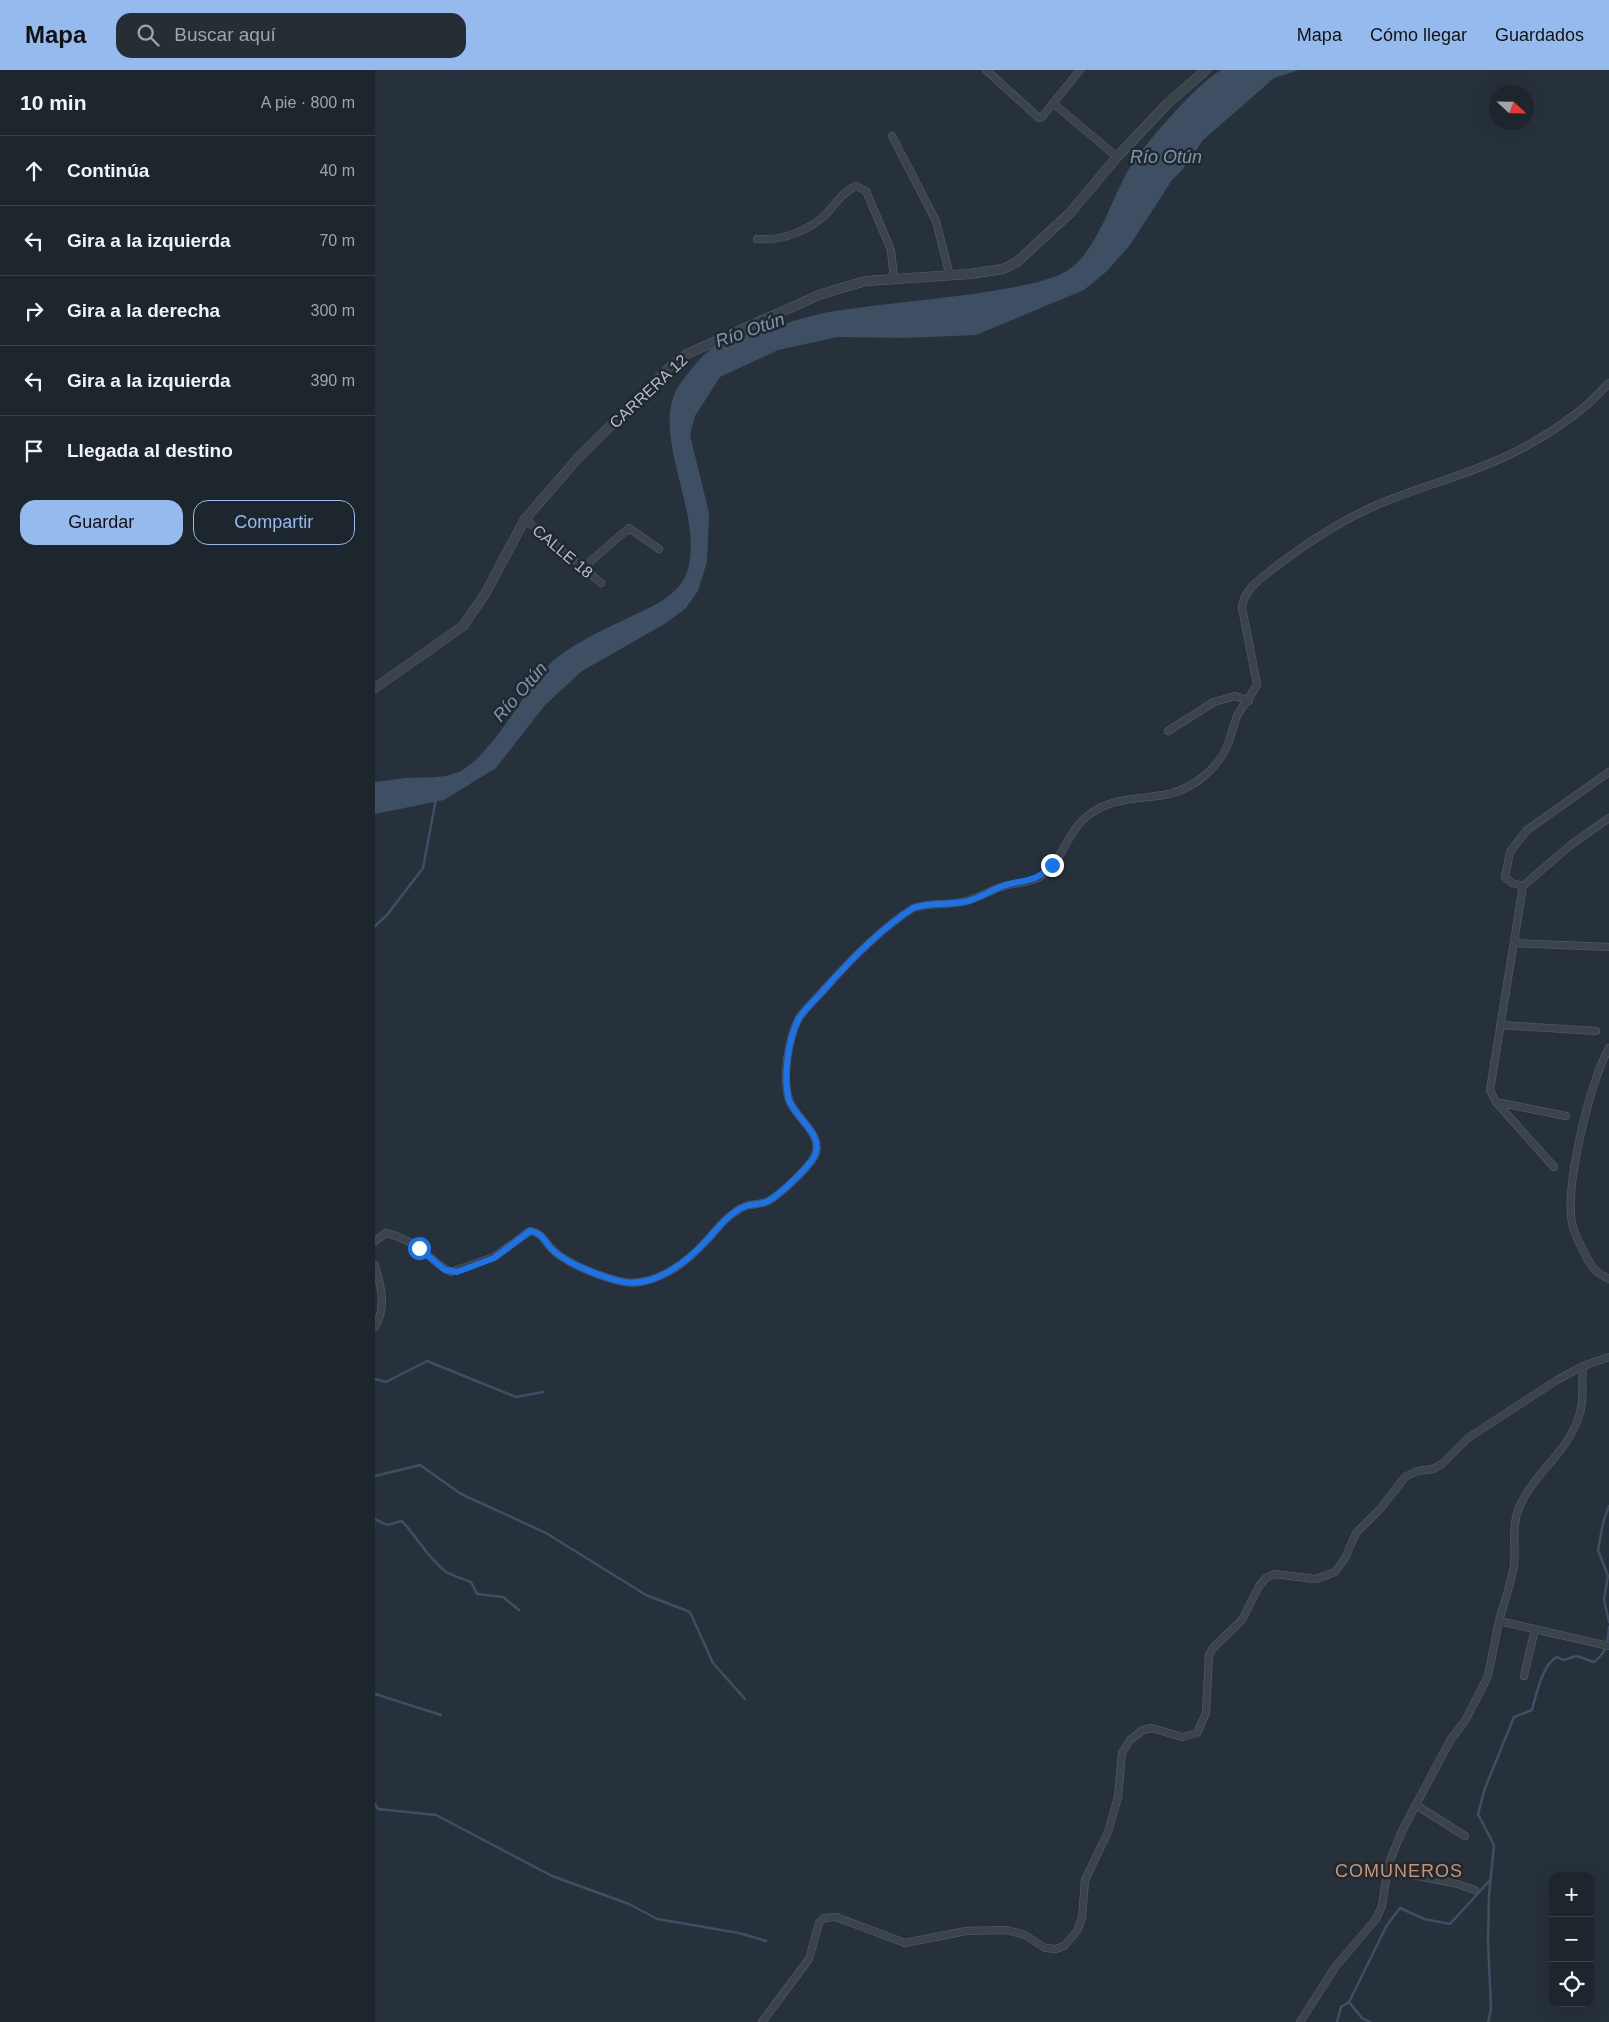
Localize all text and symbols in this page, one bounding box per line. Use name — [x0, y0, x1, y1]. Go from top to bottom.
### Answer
search box — [116, 13, 466, 58]
text: Mapa — [25, 21, 86, 48]
icon: search — [134, 21, 162, 49]
text: Buscar aquí — [174, 24, 276, 45]
text: Mapa — [1297, 25, 1342, 45]
text: Cómo llegar — [1370, 25, 1467, 45]
text: Guardados — [1495, 25, 1584, 45]
north arrow — [1489, 85, 1534, 130]
text: 10 min — [20, 91, 87, 114]
text: A pie · 800 m — [261, 94, 355, 111]
water label: Río Otún — [1130, 147, 1202, 167]
icon: ahead — [20, 157, 48, 185]
text: Continúa — [67, 160, 149, 181]
text: 40 m — [319, 162, 355, 179]
icon: left — [20, 227, 48, 255]
text: Gira a la izquierda — [67, 230, 231, 251]
text: 70 m — [319, 232, 355, 249]
icon: right — [20, 297, 48, 325]
text: Gira a la derecha — [67, 300, 220, 321]
text: 300 m — [311, 302, 355, 319]
water label: Río Otún — [713, 309, 787, 351]
street label: CARRERA 12 — [606, 351, 691, 432]
icon: left — [20, 367, 48, 395]
text: Gira a la izquierda — [67, 370, 231, 391]
text: 390 m — [311, 372, 355, 389]
icon: arrive — [20, 437, 48, 465]
text: Llegada al destino — [67, 440, 233, 461]
button: Guardar — [20, 500, 183, 545]
button: Compartir — [193, 500, 355, 545]
street label: CALLE 18 — [529, 521, 596, 581]
water label: Río Otún — [489, 658, 551, 726]
route end — [1041, 854, 1064, 877]
route start — [408, 1237, 431, 1260]
district label: COMUNEROS — [1335, 1861, 1463, 1881]
map controls — [1549, 1872, 1594, 2007]
button: + — [1549, 1872, 1594, 1917]
button: − — [1549, 1917, 1594, 1962]
button: locate — [1549, 1962, 1594, 2007]

